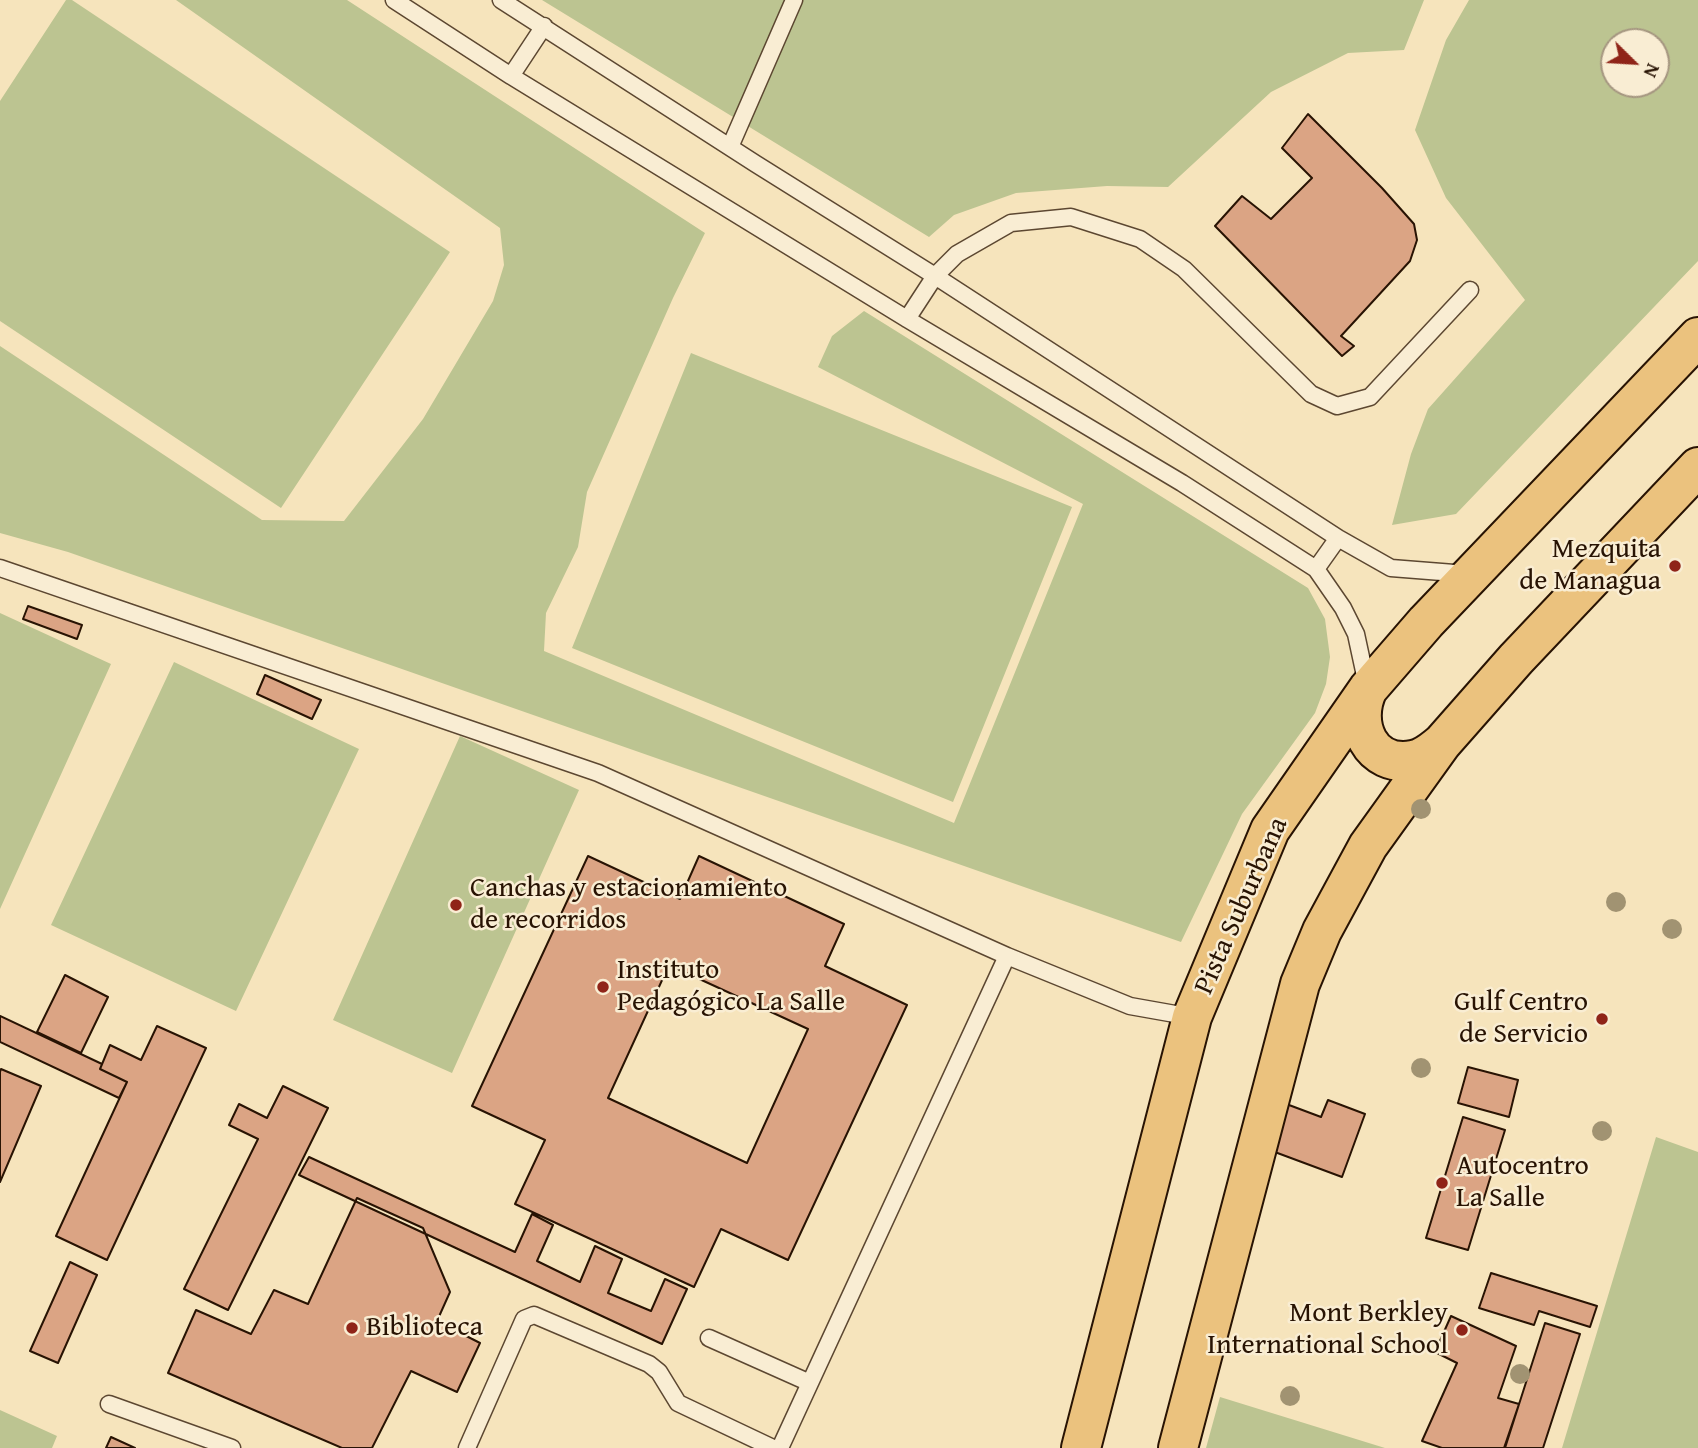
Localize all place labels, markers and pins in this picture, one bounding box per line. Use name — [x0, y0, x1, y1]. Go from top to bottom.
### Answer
place label: Mezquita de Managua — [1519, 533, 1661, 599]
marker: Mezquita de Managua — [1667, 558, 1683, 574]
place label: Canchas y estacionamiento de recorridos — [470, 872, 787, 938]
marker: Canchas y estacionamiento de recorridos — [448, 897, 464, 913]
place label: Instituto Pedagógico La Salle — [617, 954, 845, 1020]
marker: Instituto Pedagógico La Salle — [595, 979, 611, 995]
place label: Gulf Centro de Servicio — [1454, 986, 1588, 1052]
marker: Gulf Centro de Servicio — [1594, 1011, 1610, 1027]
place label: Autocentro La Salle — [1456, 1150, 1589, 1216]
marker: Autocentro La Salle — [1434, 1175, 1450, 1191]
place label: Mont Berkley International School — [1207, 1297, 1448, 1363]
place label: Biblioteca — [366, 1311, 483, 1345]
marker: Biblioteca — [344, 1320, 360, 1336]
marker: Mont Berkley International School — [1454, 1322, 1470, 1338]

